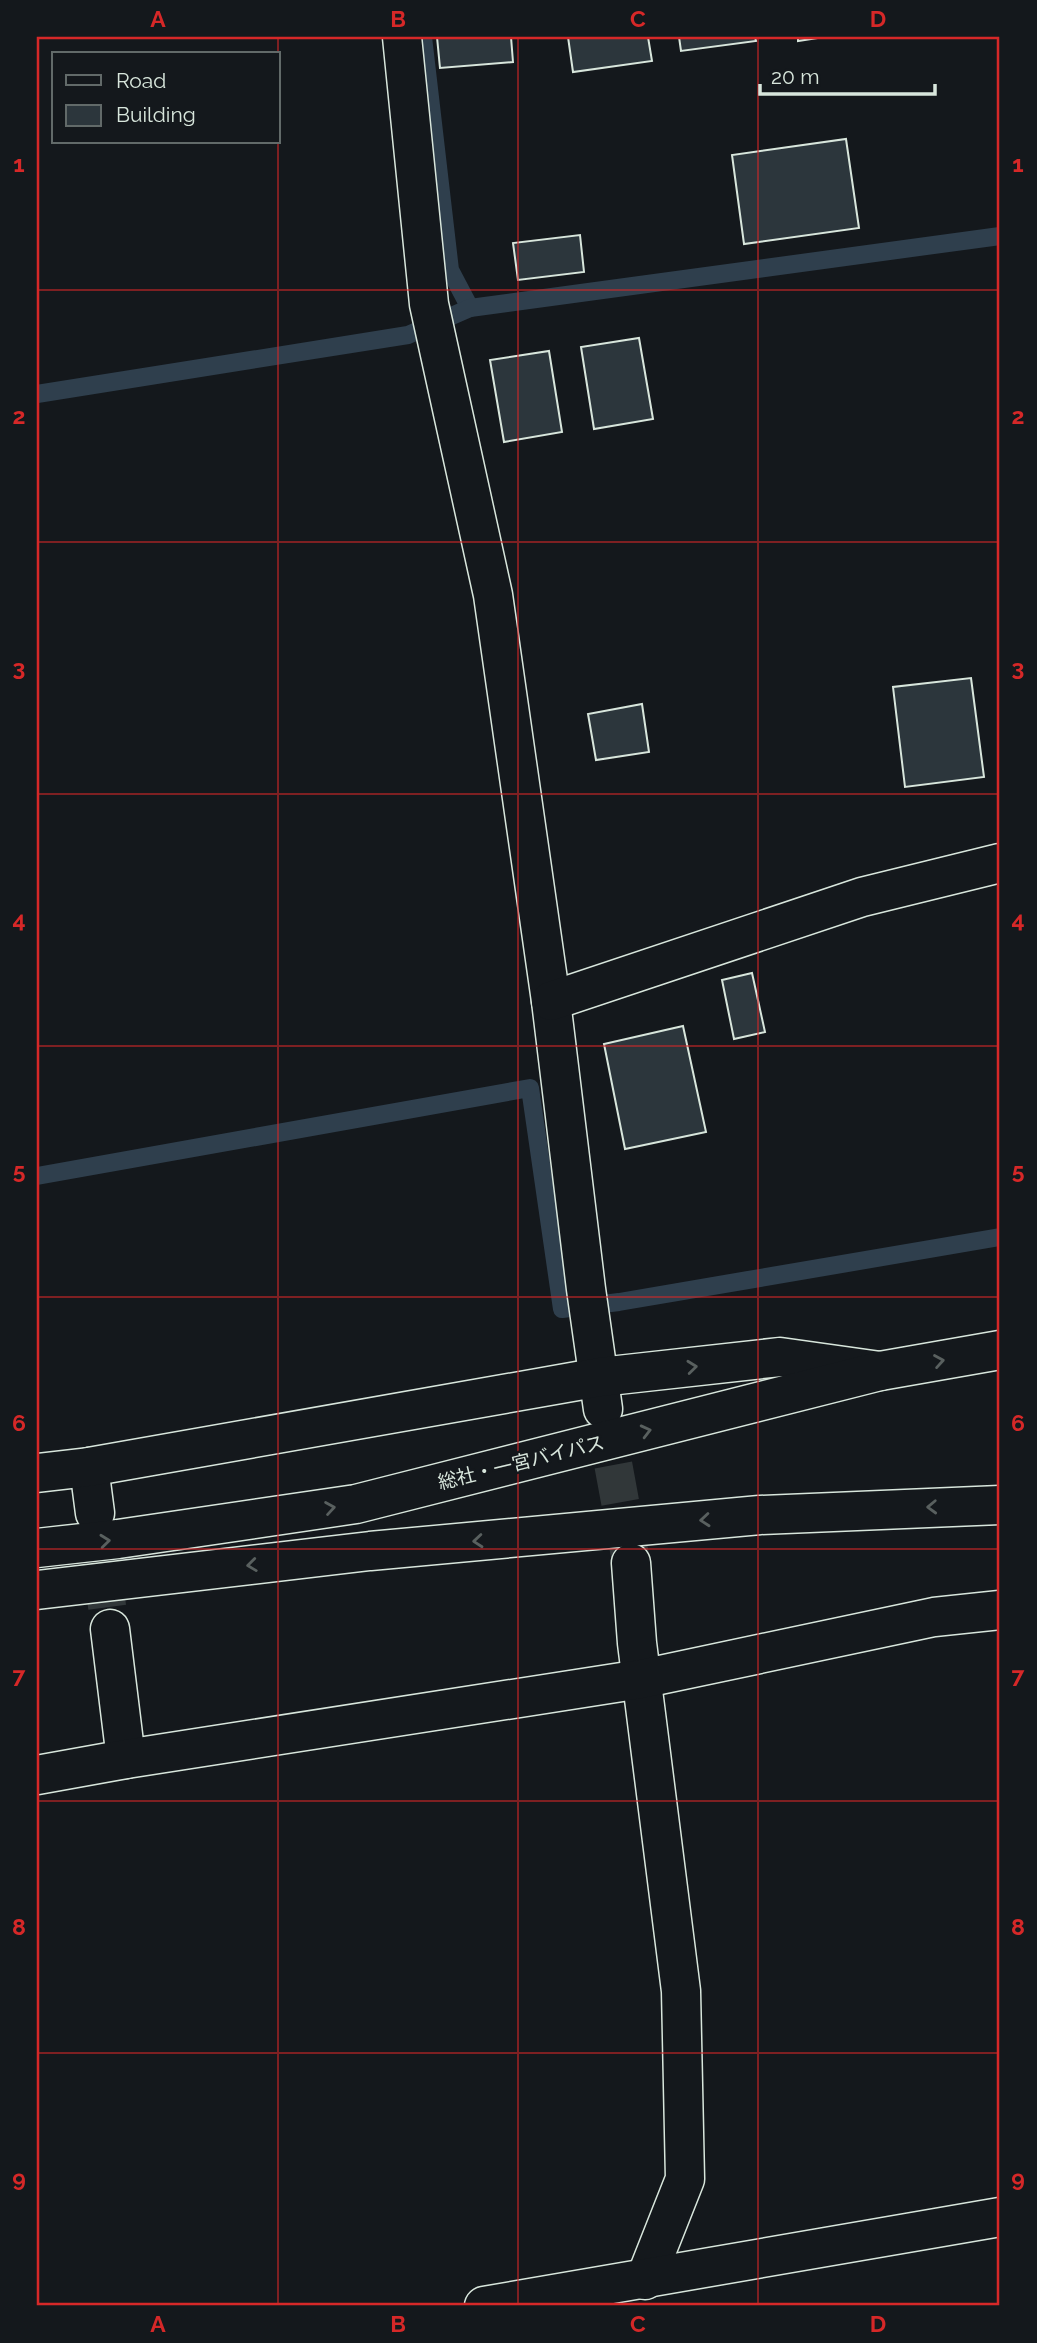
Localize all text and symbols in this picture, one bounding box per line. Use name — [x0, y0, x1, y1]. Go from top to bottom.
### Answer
text: A — [150, 5, 166, 32]
text: B — [390, 5, 406, 32]
text: C — [630, 5, 646, 32]
text: D — [870, 5, 886, 32]
legend — [52, 52, 280, 144]
scale bar — [760, 52, 936, 96]
text: 20 m — [771, 64, 819, 89]
text: Road — [116, 68, 166, 93]
text: Building — [116, 102, 196, 127]
text: 1 — [13, 150, 25, 177]
text: 1 — [1012, 150, 1024, 177]
text: 2 — [13, 402, 25, 429]
text: 2 — [1012, 402, 1024, 429]
text: 3 — [13, 654, 25, 681]
text: 3 — [1012, 654, 1024, 681]
text: 4 — [12, 906, 26, 933]
text: 4 — [1011, 906, 1025, 933]
text: 5 — [13, 1157, 26, 1184]
text: 5 — [1012, 1157, 1025, 1184]
one-way arrow — [933, 1354, 944, 1369]
one-way arrow — [686, 1359, 698, 1374]
text: 6 — [12, 1409, 26, 1436]
text: 6 — [1011, 1409, 1025, 1436]
one-way arrow — [640, 1425, 652, 1439]
street label: 総社・一宮バイパス — [436, 1431, 606, 1493]
one-way arrow — [926, 1500, 937, 1515]
one-way arrow — [324, 1501, 336, 1516]
one-way arrow — [699, 1512, 710, 1527]
one-way arrow — [473, 1533, 484, 1548]
one-way arrow — [99, 1534, 110, 1549]
one-way arrow — [246, 1557, 257, 1572]
text: 7 — [13, 1661, 26, 1688]
text: 7 — [1012, 1661, 1025, 1688]
text: 8 — [12, 1913, 26, 1940]
text: 8 — [1011, 1913, 1025, 1940]
text: 9 — [12, 2165, 26, 2192]
text: 9 — [1011, 2165, 1025, 2192]
text: A — [150, 2310, 166, 2337]
text: B — [390, 2310, 406, 2337]
text: C — [630, 2310, 646, 2337]
text: D — [870, 2310, 886, 2337]

